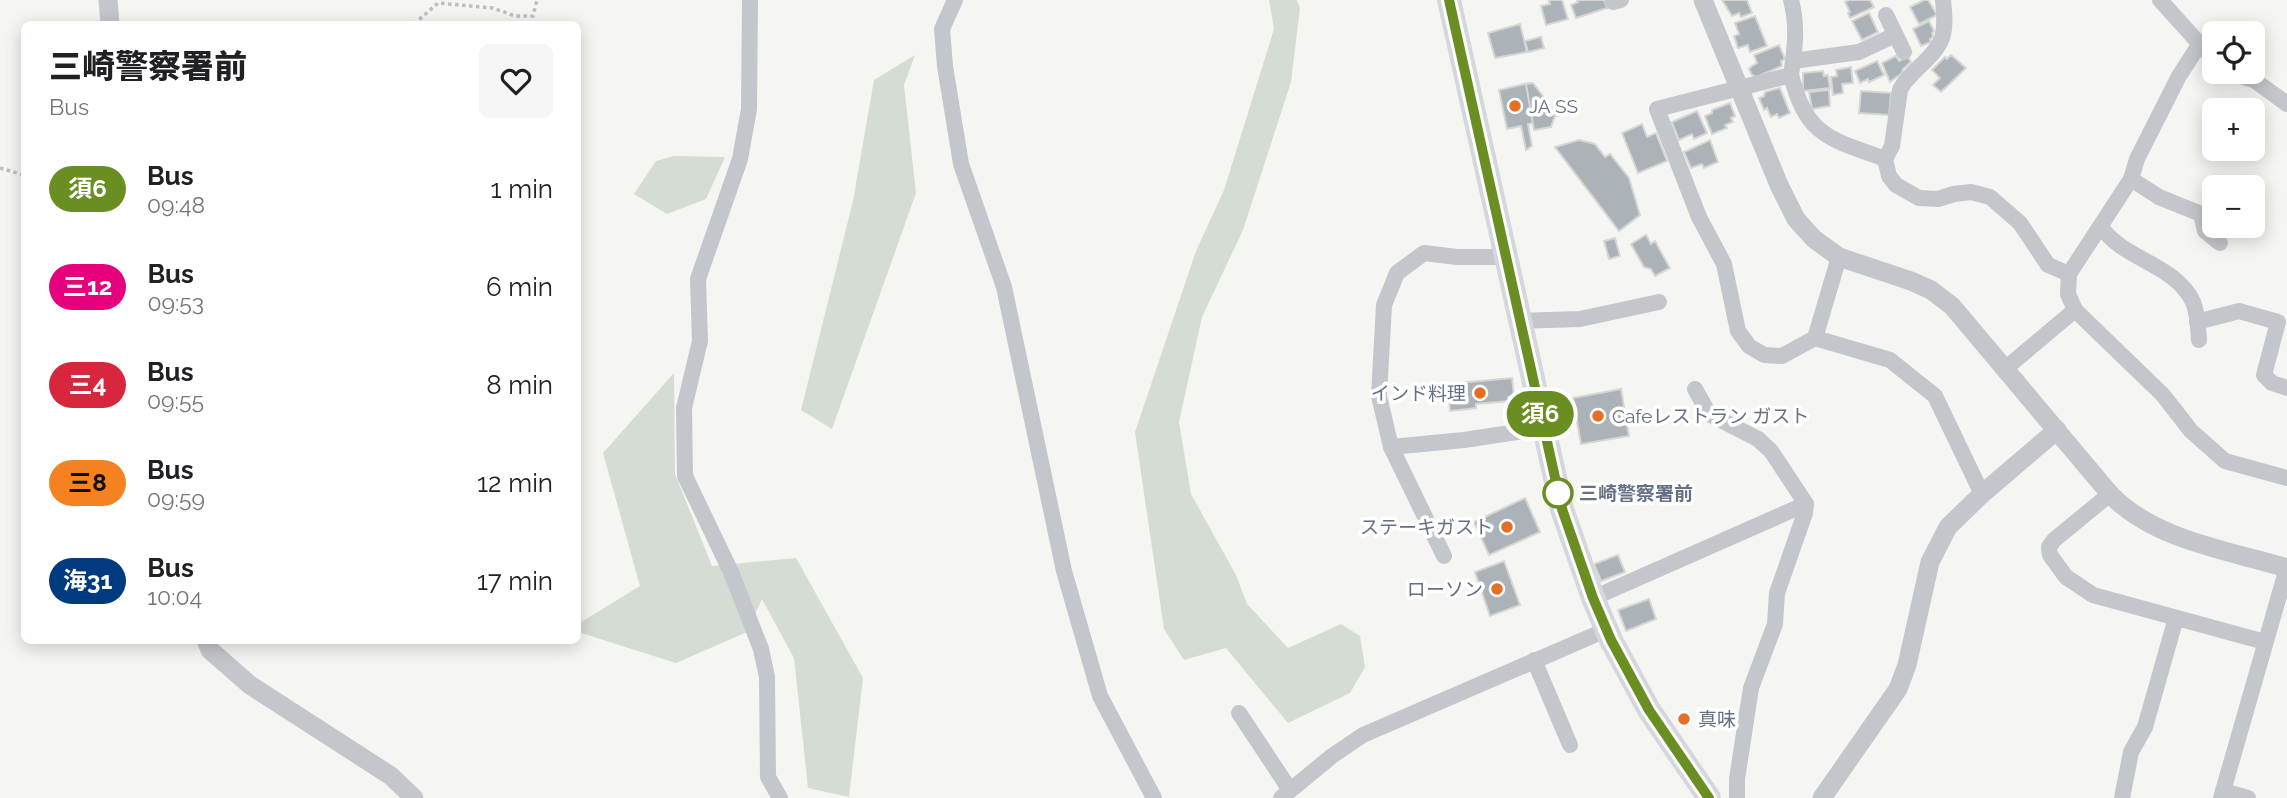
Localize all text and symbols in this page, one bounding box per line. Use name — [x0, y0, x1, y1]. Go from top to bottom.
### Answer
map controls — [2202, 21, 2265, 238]
button: locate — [2202, 21, 2265, 84]
button: heart — [479, 44, 553, 118]
text: 三崎警察署前 — [49, 47, 247, 86]
text: Bus — [49, 93, 89, 120]
place label: JA SS — [1529, 95, 1578, 117]
marker: JA SS — [1507, 98, 1523, 114]
button: + — [2202, 98, 2265, 161]
text: Bus — [147, 161, 194, 191]
text: 須6 — [68, 174, 107, 203]
text: 1 min — [491, 174, 553, 204]
button: − — [2202, 175, 2265, 238]
text: 09:48 — [147, 191, 205, 218]
text: Bus — [147, 259, 194, 289]
text: 三12 — [63, 272, 112, 301]
text: 6 min — [486, 272, 553, 302]
text: 09:53 — [147, 289, 204, 316]
text: Bus — [147, 357, 194, 387]
text: 三4 — [69, 370, 106, 399]
text: 8 min — [486, 370, 553, 400]
place label: インド料理 — [1371, 382, 1466, 404]
marker: インド料理 — [1472, 385, 1488, 401]
text: 09:55 — [147, 387, 204, 414]
line badge: 須6 — [1508, 391, 1572, 437]
text: 須6 — [1521, 399, 1559, 428]
place label: Cafeレストラン ガスト — [1612, 405, 1809, 427]
marker: Cafeレストラン ガスト — [1590, 408, 1606, 424]
text: Bus — [147, 455, 194, 485]
text: 三8 — [68, 468, 107, 497]
text: 12 min — [477, 468, 553, 498]
marker: 三崎警察署前 — [1543, 478, 1573, 508]
place label: 三崎警察署前 — [1579, 482, 1693, 504]
text: 09:59 — [147, 485, 205, 512]
place label: ステーキガスト — [1360, 516, 1493, 538]
marker: ステーキガスト — [1499, 519, 1515, 535]
text: Bus — [147, 553, 194, 583]
text: 海31 — [63, 566, 112, 595]
text: 17 min — [477, 566, 553, 596]
place label: ローソン — [1407, 578, 1483, 600]
marker: ローソン — [1489, 581, 1505, 597]
text: 10:04 — [147, 583, 202, 610]
place label: 真味 — [1698, 708, 1736, 730]
marker: 真味 — [1676, 711, 1692, 727]

